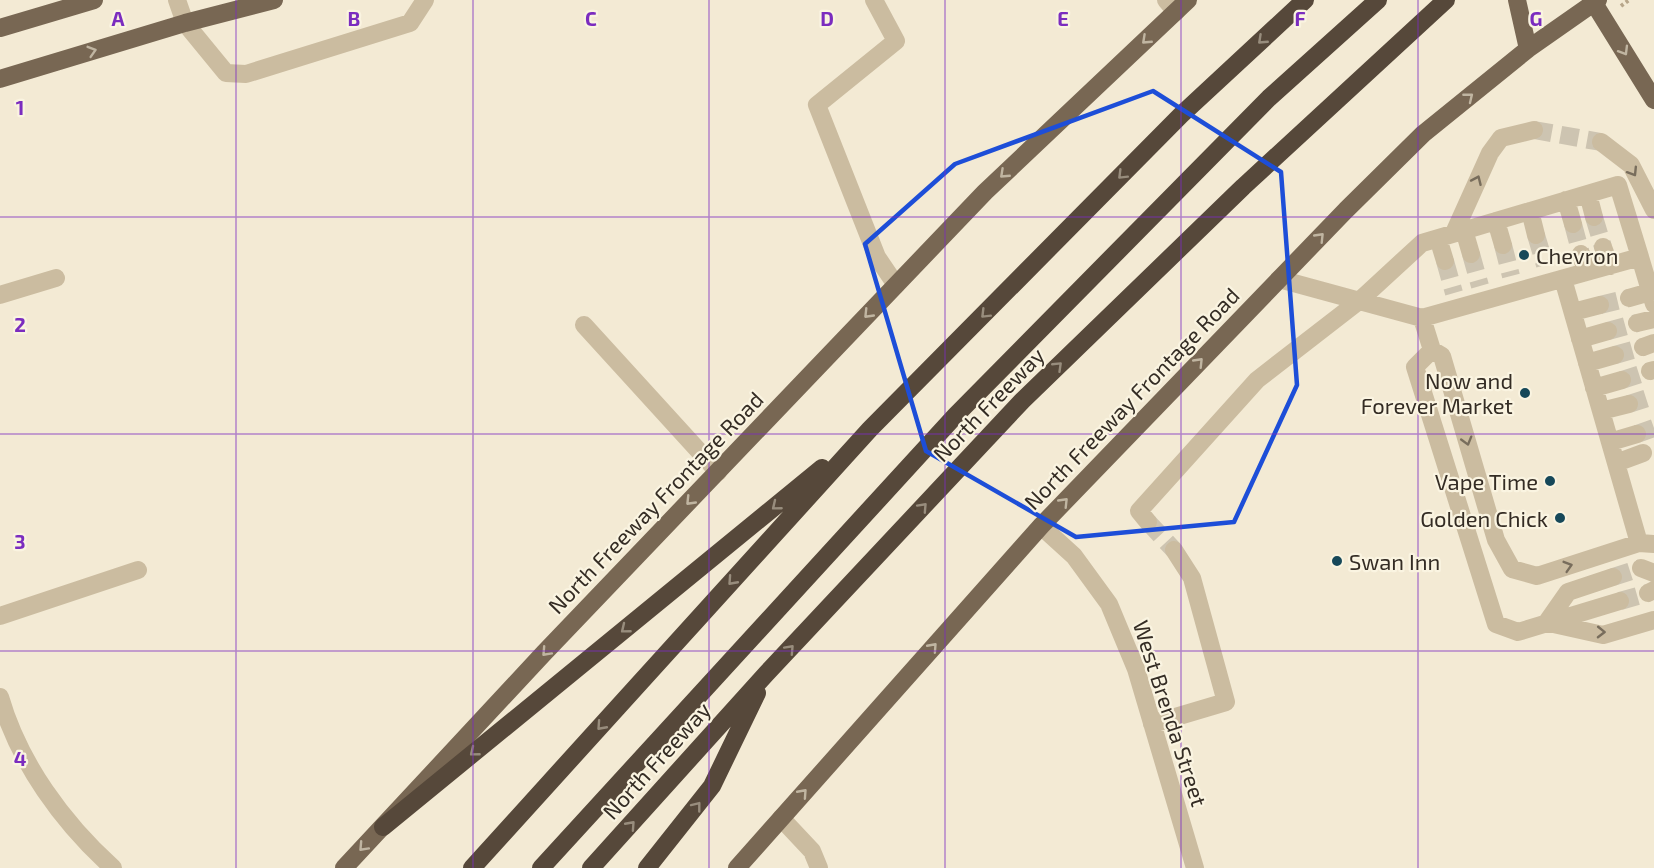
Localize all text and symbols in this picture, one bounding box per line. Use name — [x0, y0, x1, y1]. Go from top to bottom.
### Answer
text: A — [111, 6, 125, 30]
text: B — [348, 6, 360, 30]
text: C — [585, 6, 597, 30]
text: D — [820, 6, 834, 30]
text: E — [1057, 6, 1069, 30]
text: F — [1294, 6, 1306, 30]
text: G — [1530, 6, 1542, 30]
one-way arrow — [1142, 33, 1152, 44]
one-way arrow — [1259, 33, 1269, 44]
one-way arrow — [1617, 45, 1629, 55]
one-way arrow — [86, 46, 97, 58]
one-way arrow — [1462, 94, 1473, 105]
text: 1 — [16, 95, 24, 119]
one-way arrow — [1626, 165, 1637, 176]
one-way arrow — [1000, 167, 1011, 178]
one-way arrow — [1118, 167, 1129, 178]
one-way arrow — [1470, 175, 1482, 186]
one-way arrow — [1313, 233, 1324, 243]
place label: Chevron — [1536, 242, 1619, 268]
marker: Chevron — [1517, 248, 1531, 262]
street label: North Freeway Frontage Road — [1018, 282, 1244, 514]
one-way arrow — [981, 306, 992, 317]
one-way arrow — [865, 307, 876, 318]
text: 2 — [14, 312, 26, 336]
street label: North Freeway — [927, 341, 1049, 466]
one-way arrow — [1192, 359, 1203, 369]
one-way arrow — [1051, 362, 1062, 373]
place label: Now and Forever Market — [1361, 367, 1513, 418]
street label: North Freeway Frontage Road — [542, 386, 768, 618]
marker: Now and Forever Market — [1518, 386, 1532, 400]
one-way arrow — [1460, 435, 1472, 446]
place label: Vape Time — [1435, 468, 1538, 494]
marker: Vape Time — [1543, 474, 1557, 488]
one-way arrow — [686, 494, 697, 504]
one-way arrow — [772, 499, 783, 510]
one-way arrow — [1056, 499, 1067, 510]
one-way arrow — [916, 503, 927, 513]
place label: Golden Chick — [1420, 505, 1548, 531]
marker: Golden Chick — [1553, 511, 1567, 525]
text: 3 — [14, 529, 26, 553]
place label: Swan Inn — [1349, 548, 1440, 574]
marker: Swan Inn — [1330, 554, 1344, 568]
one-way arrow — [1562, 561, 1573, 574]
one-way arrow — [728, 575, 739, 585]
street label: West Brenda Street — [1129, 617, 1213, 809]
one-way arrow — [621, 622, 632, 633]
one-way arrow — [1597, 626, 1606, 638]
one-way arrow — [926, 643, 937, 654]
one-way arrow — [542, 644, 553, 655]
one-way arrow — [782, 645, 793, 656]
street label: North Freeway — [597, 696, 716, 824]
one-way arrow — [597, 719, 608, 729]
one-way arrow — [470, 745, 481, 756]
text: 4 — [14, 746, 27, 770]
one-way arrow — [796, 789, 807, 800]
one-way arrow — [689, 801, 700, 812]
one-way arrow — [624, 821, 635, 831]
one-way arrow — [359, 841, 370, 851]

